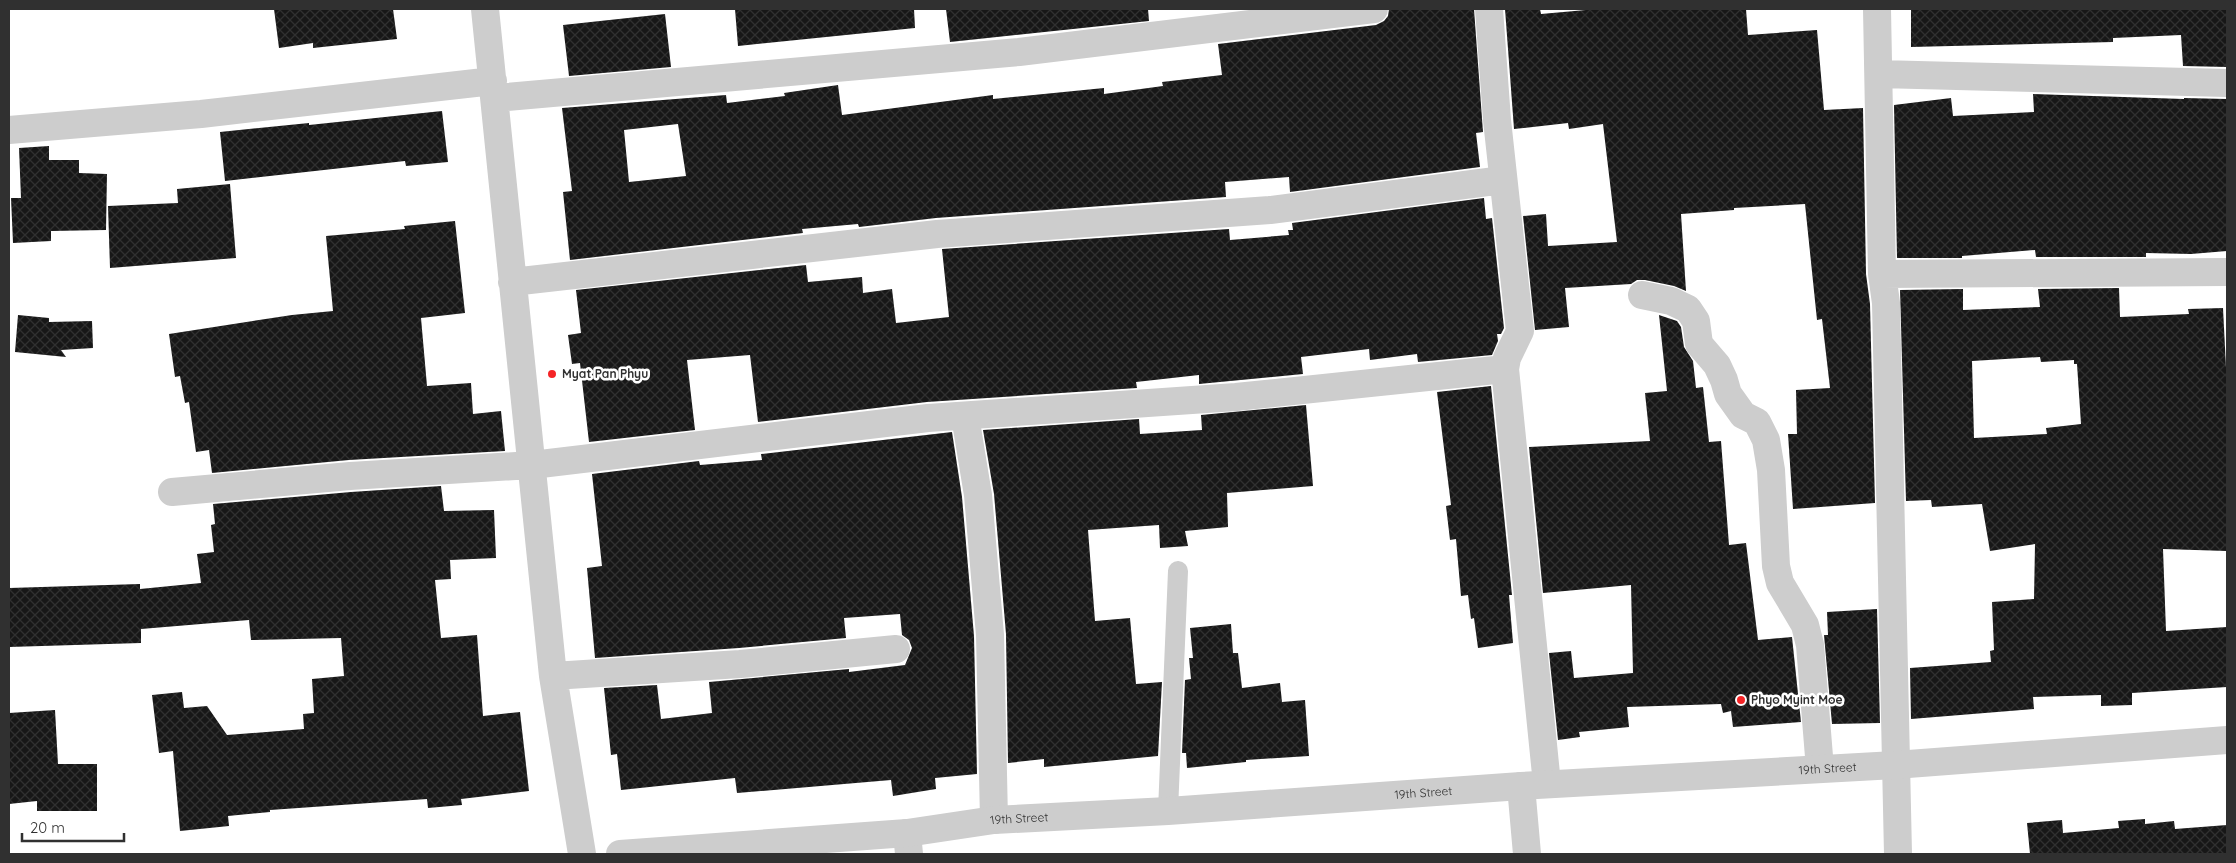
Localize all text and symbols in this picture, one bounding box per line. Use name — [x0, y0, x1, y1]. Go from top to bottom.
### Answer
place label: Myat Pan Phyu — [562, 366, 648, 381]
marker: Myat Pan Phyu — [546, 368, 558, 380]
place label: Phyo Myint Moe — [1751, 692, 1843, 707]
marker: Phyo Myint Moe — [1735, 694, 1747, 706]
street label: 19th Street — [1798, 759, 1857, 777]
street label: 19th Street — [1394, 783, 1453, 802]
street label: 19th Street — [989, 809, 1049, 827]
scale bar — [22, 810, 125, 842]
text: 20 m — [30, 818, 65, 837]

